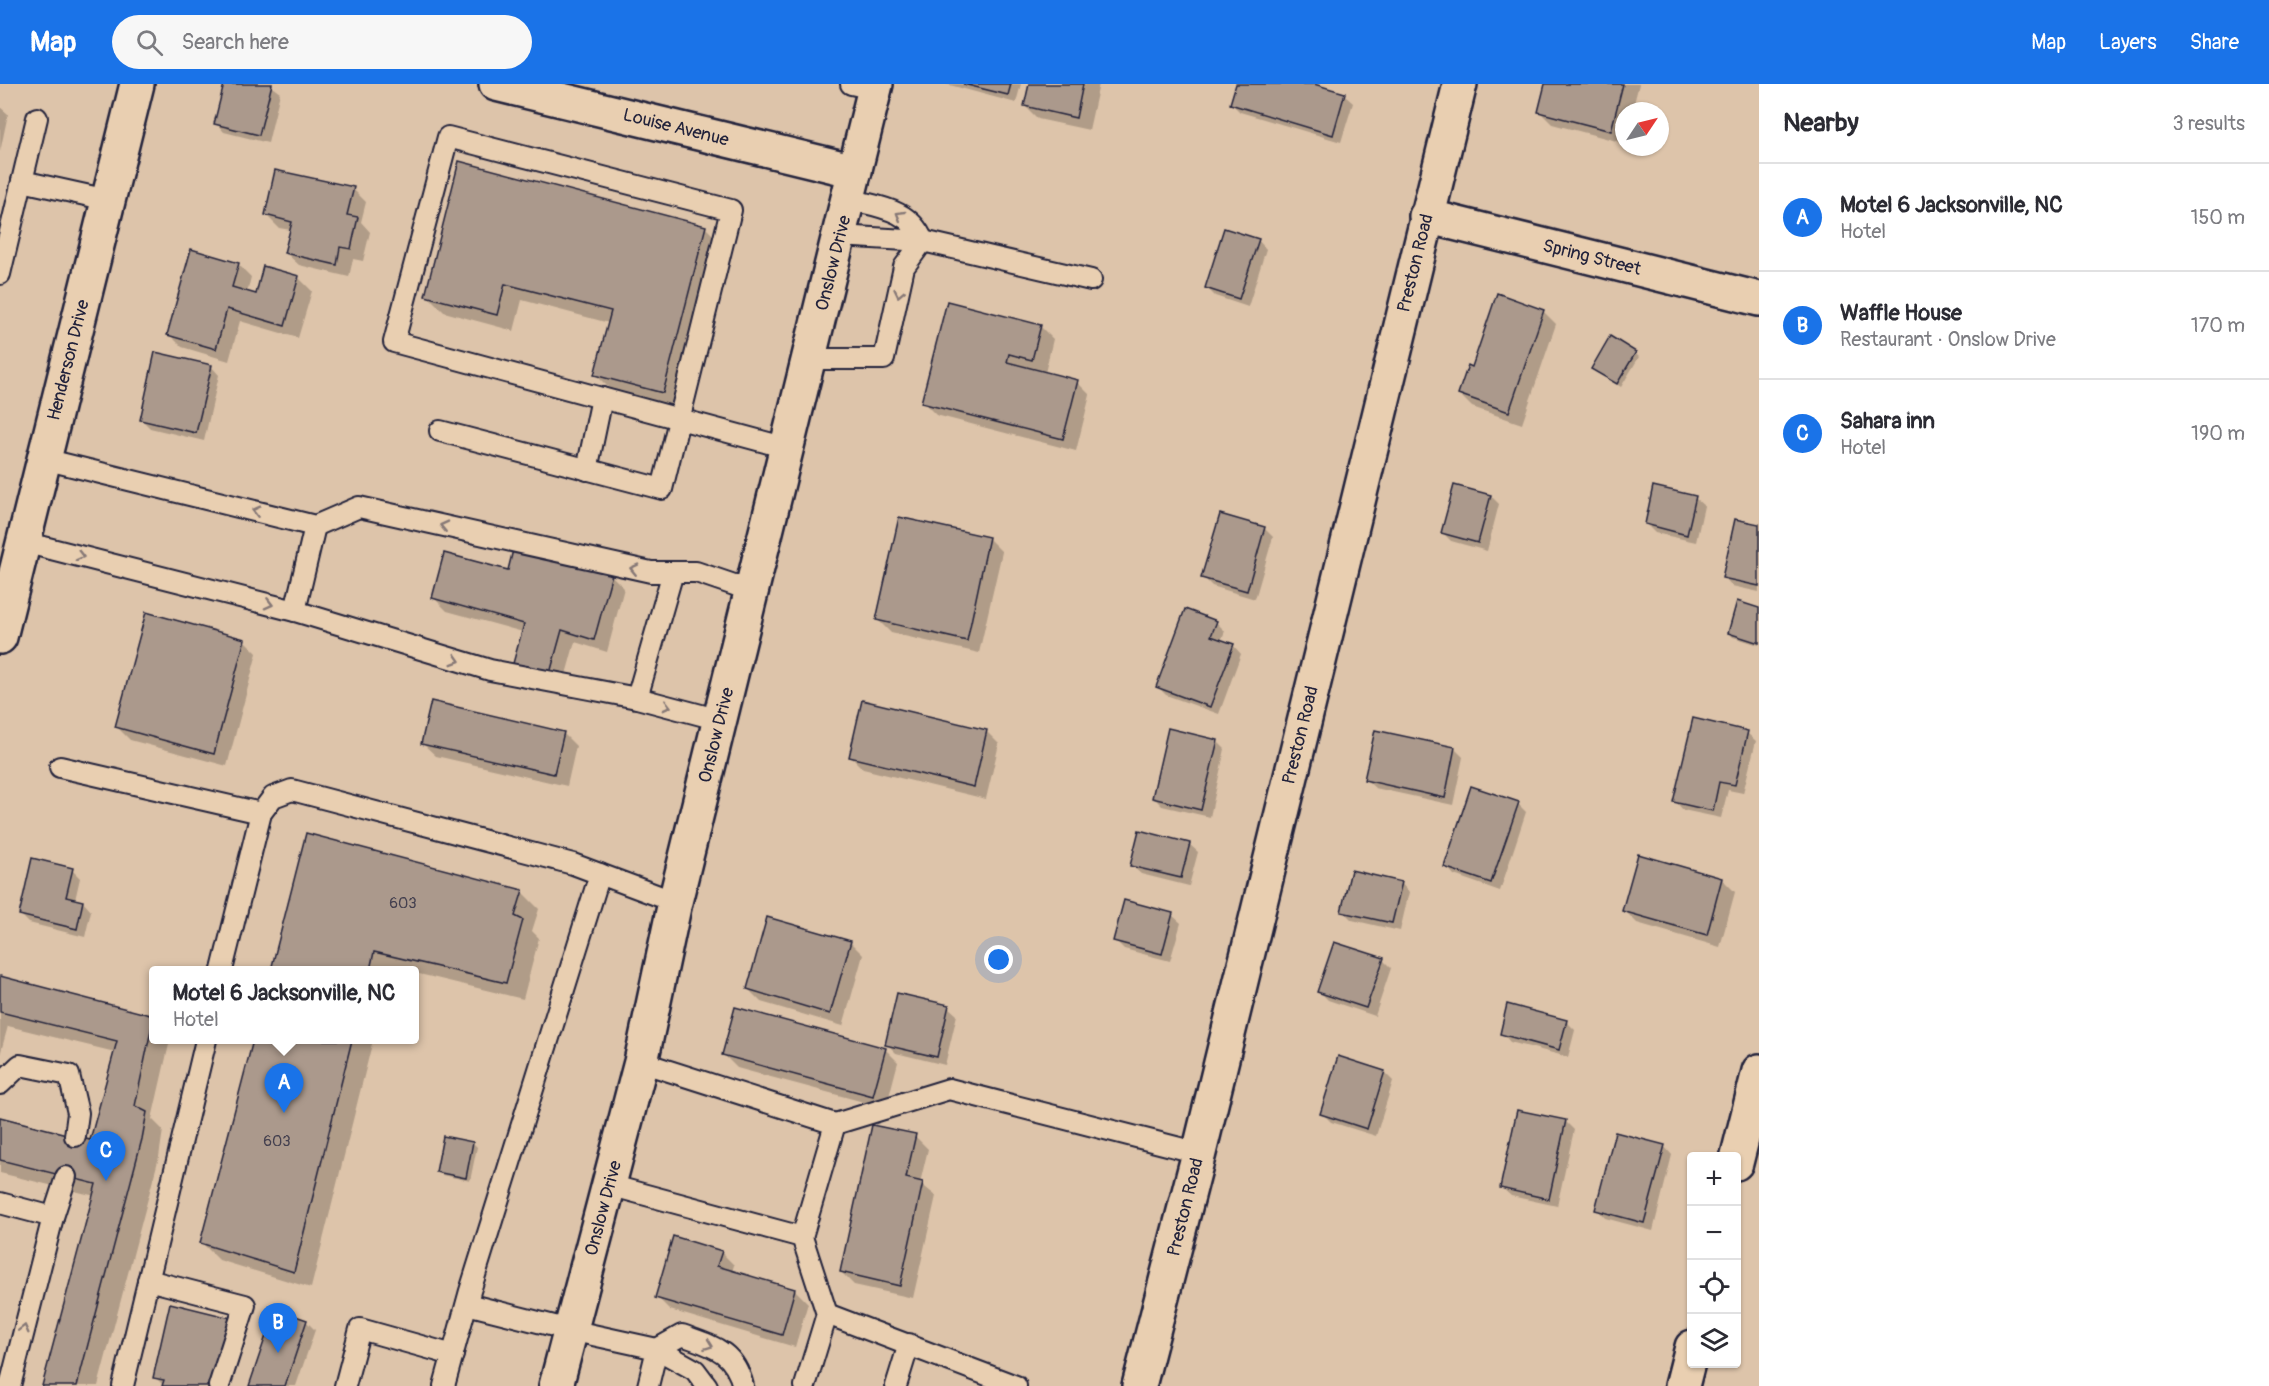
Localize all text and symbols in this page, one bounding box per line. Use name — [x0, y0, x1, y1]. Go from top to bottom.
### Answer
search box — [112, 15, 532, 69]
text: Map — [30, 25, 76, 60]
icon: search — [133, 26, 166, 59]
text: Search here — [181, 28, 289, 56]
text: Map — [2031, 29, 2066, 56]
text: Layers — [2099, 29, 2157, 56]
text: Share — [2190, 29, 2239, 56]
north arrow — [1615, 102, 1669, 156]
street label: Louise Avenue — [621, 103, 731, 152]
text: Nearby — [1783, 107, 1859, 139]
text: 3 results — [2173, 111, 2245, 136]
text: Motel 6 Jacksonville, NC — [1840, 191, 2063, 219]
text: A — [1796, 205, 1809, 230]
text: 150 m — [2191, 205, 2245, 230]
one-way arrow — [896, 211, 906, 222]
street label: Preston Road — [1392, 211, 1439, 315]
street label: Onslow Drive — [811, 213, 856, 313]
text: Hotel — [1840, 219, 1886, 244]
street label: Spring Street — [1540, 234, 1644, 281]
one-way arrow — [893, 288, 906, 298]
street label: Henderson Drive — [42, 297, 95, 423]
text: Waffle House — [1840, 299, 1962, 327]
text: B — [1797, 313, 1808, 338]
text: 170 m — [2191, 313, 2245, 338]
text: Restaurant · Onslow Drive — [1840, 327, 2056, 352]
text: Sahara inn — [1840, 407, 1935, 435]
text: C — [1796, 421, 1809, 446]
text: 190 m — [2191, 421, 2245, 446]
text: Hotel — [1840, 435, 1886, 460]
one-way arrow — [252, 506, 262, 519]
one-way arrow — [439, 520, 449, 533]
one-way arrow — [75, 549, 85, 561]
one-way arrow — [629, 563, 639, 576]
one-way arrow — [264, 597, 274, 610]
one-way arrow — [450, 653, 461, 665]
street label: Preston Road — [1277, 683, 1324, 787]
street label: Onslow Drive — [694, 685, 739, 785]
one-way arrow — [661, 699, 672, 711]
house number: 603 — [389, 894, 417, 913]
your location — [984, 945, 1013, 974]
popup — [149, 966, 419, 1044]
text: Motel 6 Jacksonville, NC — [173, 979, 395, 1007]
text: Hotel — [173, 1007, 219, 1032]
pin: A — [264, 1064, 304, 1113]
pin: C — [86, 1132, 126, 1181]
house number: 603 — [263, 1132, 291, 1151]
map controls — [1687, 1152, 1741, 1368]
button: + — [1687, 1152, 1741, 1206]
street label: Preston Road — [1162, 1155, 1209, 1259]
street label: Onslow Drive — [580, 1158, 627, 1258]
button: − — [1687, 1206, 1741, 1260]
button: locate — [1687, 1260, 1741, 1314]
pin: B — [258, 1304, 298, 1353]
button: layers — [1687, 1314, 1741, 1368]
one-way arrow — [17, 1324, 30, 1334]
one-way arrow — [703, 1337, 714, 1350]

